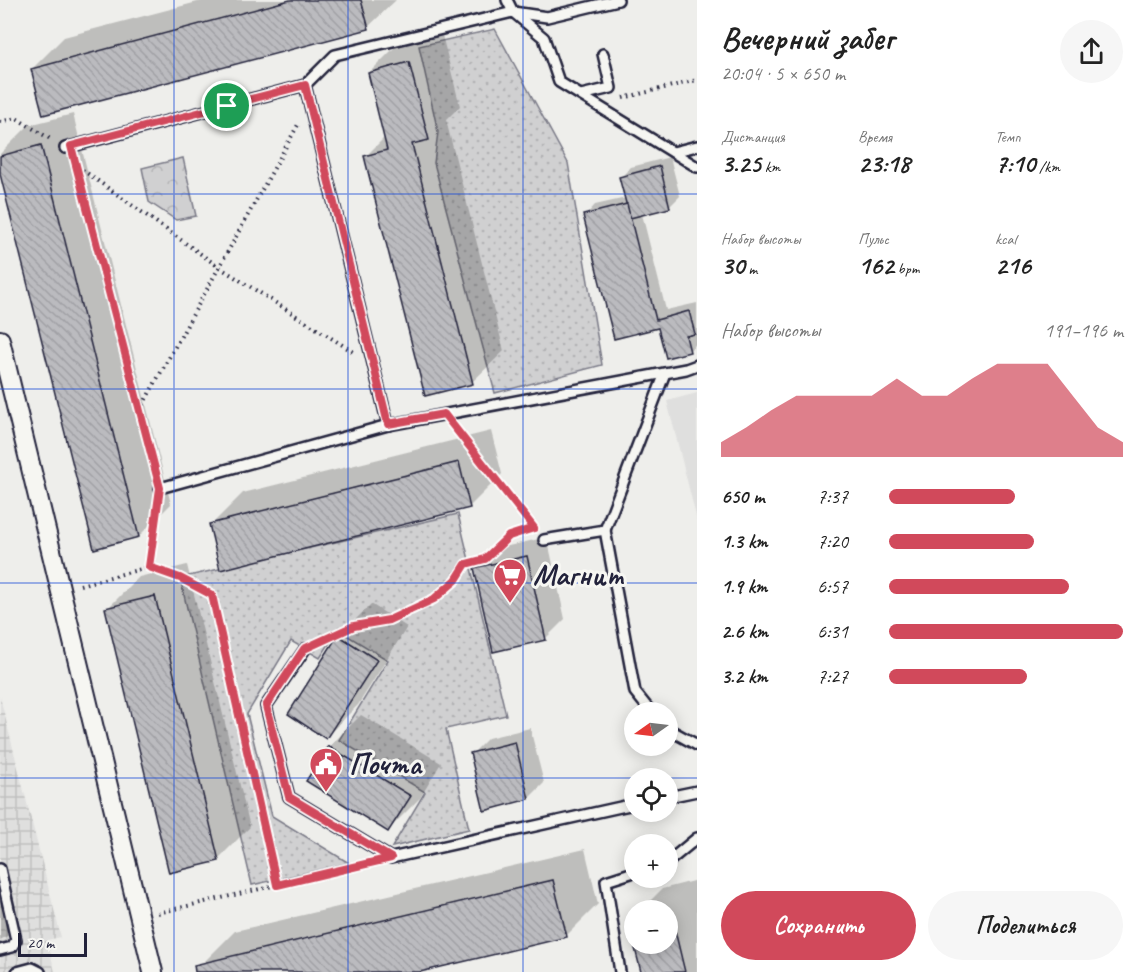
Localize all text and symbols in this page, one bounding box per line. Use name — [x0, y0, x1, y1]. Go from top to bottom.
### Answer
text: Вечерний забег — [721, 17, 894, 59]
button: share — [1060, 20, 1123, 83]
text: 20:04 · 5 × 650 m — [721, 61, 845, 86]
pin — [201, 80, 252, 131]
icon: arrive — [210, 89, 243, 122]
text: Дистанция — [721, 127, 785, 147]
text: Время — [858, 127, 892, 147]
text: Темп — [995, 127, 1021, 147]
text: 3.25 — [721, 147, 761, 180]
text: 23:18 — [858, 147, 910, 180]
text: 7:10 — [995, 147, 1035, 180]
text: km — [761, 157, 780, 177]
text: /km — [1035, 157, 1060, 177]
text: Набор высоты — [721, 229, 800, 249]
text: Пульс — [858, 229, 889, 249]
text: kcal — [995, 229, 1016, 249]
text: 30 — [721, 249, 744, 282]
text: 162 — [858, 249, 894, 282]
text: 216 — [995, 249, 1031, 282]
text: m — [744, 259, 757, 279]
text: bpm — [894, 259, 920, 279]
text: Набор высоты — [721, 318, 820, 343]
text: 191–196 m — [1044, 318, 1123, 343]
text: 650 m — [721, 484, 764, 509]
text: 7:37 — [817, 484, 848, 509]
text: 1.3 km — [721, 529, 768, 554]
text: 7:20 — [817, 529, 848, 554]
place label: Магнит — [533, 556, 624, 594]
supermarket icon: Магнит — [492, 557, 528, 604]
text: 1.9 km — [721, 574, 767, 599]
text: 6:57 — [817, 574, 848, 599]
text: 2.6 km — [721, 619, 768, 644]
text: 6:31 — [817, 619, 848, 644]
text: 3.2 km — [721, 664, 768, 689]
text: 7:27 — [817, 664, 848, 689]
north arrow — [624, 702, 678, 756]
map controls — [624, 702, 678, 954]
place label: Почта — [349, 745, 423, 783]
public building icon: Почта — [308, 746, 344, 793]
button: locate — [624, 768, 678, 822]
button: + — [624, 834, 678, 888]
button: Сохранить — [721, 891, 916, 960]
button: Поделиться — [928, 891, 1123, 960]
button: − — [624, 900, 678, 954]
scale bar — [18, 930, 87, 958]
text: 20 m — [27, 933, 54, 953]

